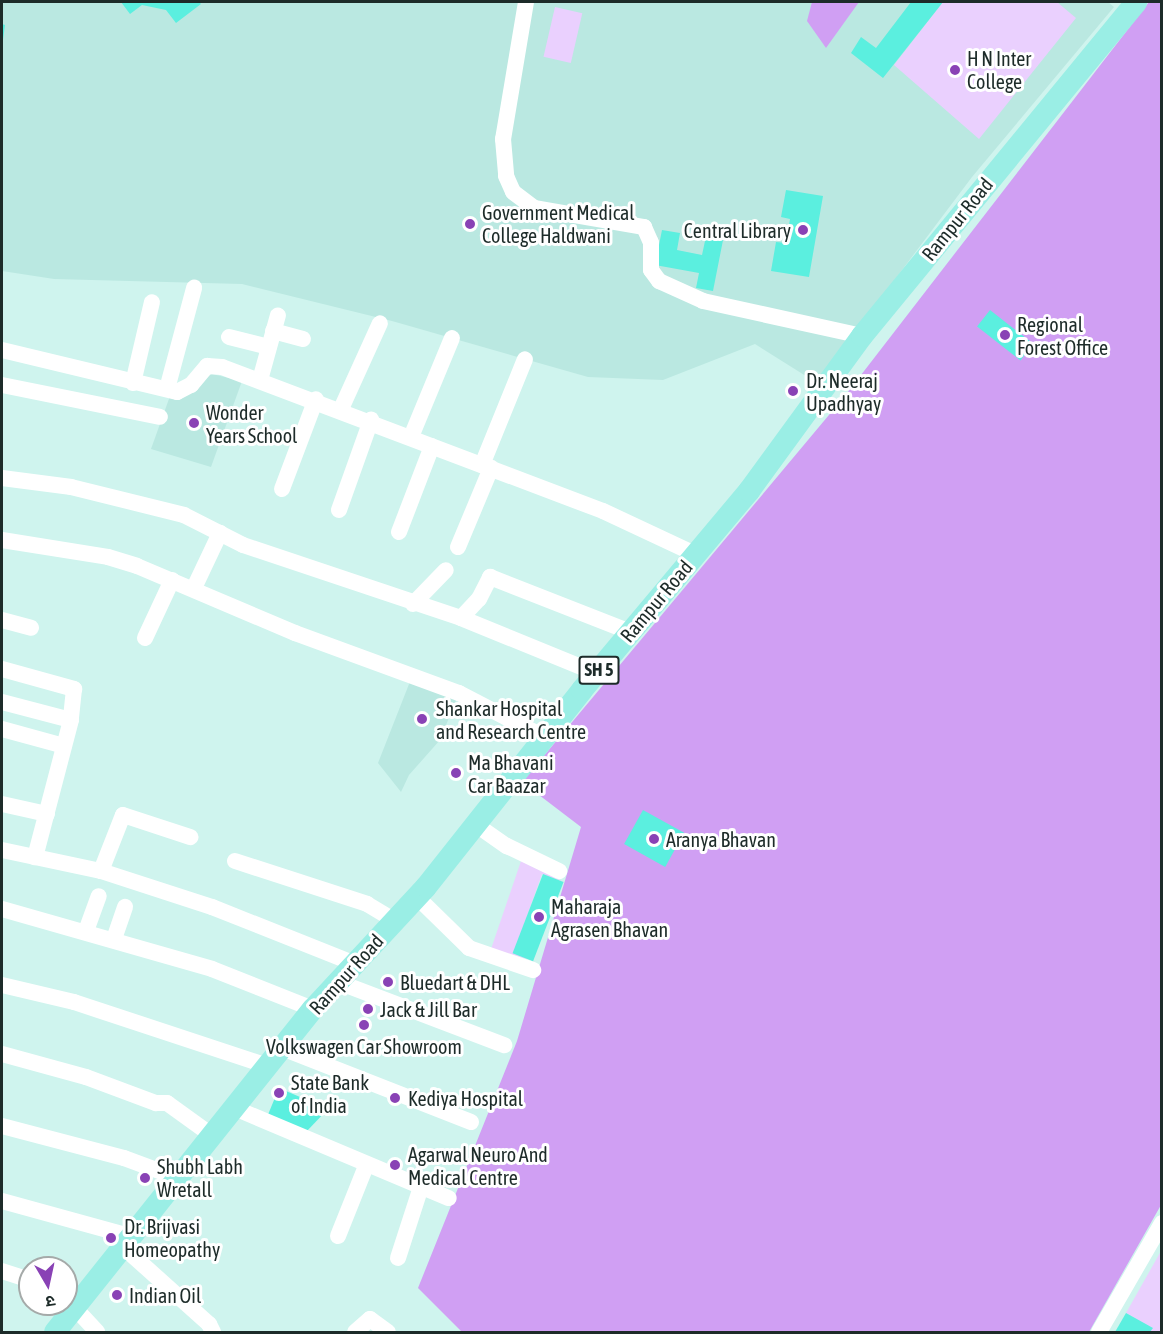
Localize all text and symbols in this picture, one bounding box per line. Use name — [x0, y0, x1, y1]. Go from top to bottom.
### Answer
place label: H N Inter College — [967, 46, 1031, 93]
marker: H N Inter College — [948, 63, 962, 77]
street label: Rampur Road — [916, 173, 998, 265]
place label: Government Medical College Haldwani — [482, 201, 635, 248]
marker: Government Medical College Haldwani — [463, 217, 477, 231]
place label: Central Library — [684, 218, 791, 242]
marker: Central Library — [796, 223, 810, 237]
place label: Regional Forest Office — [1017, 312, 1108, 359]
marker: Regional Forest Office — [998, 328, 1012, 342]
place label: Dr. Neeraj Upadhyay — [806, 368, 881, 415]
marker: Dr. Neeraj Upadhyay — [784, 382, 802, 400]
place label: Wonder Years School — [206, 400, 297, 447]
marker: Wonder Years School — [187, 416, 201, 430]
street label: Rampur Road — [615, 555, 697, 647]
road number: SH 5 — [578, 655, 620, 685]
place label: Shankar Hospital and Research Centre — [436, 696, 586, 743]
marker: Shankar Hospital and Research Centre — [413, 710, 431, 728]
place label: Ma Bhavani Car Baazar — [468, 750, 554, 797]
marker: Ma Bhavani Car Baazar — [449, 766, 463, 780]
place label: Aranya Bhavan — [666, 827, 776, 851]
marker: Aranya Bhavan — [647, 832, 661, 846]
place label: Maharaja Agrasen Bhavan — [551, 894, 668, 941]
marker: Maharaja Agrasen Bhavan — [532, 910, 546, 924]
street label: Rampur Road — [304, 929, 388, 1019]
place label: Bluedart & DHL — [400, 970, 510, 994]
marker: Bluedart & DHL — [381, 975, 395, 989]
place label: Jack & Jill Bar — [380, 997, 477, 1021]
marker: Jack & Jill Bar — [361, 1002, 375, 1016]
marker: Volkswagen Car Showroom — [357, 1018, 371, 1032]
place label: Volkswagen Car Showroom — [266, 1034, 462, 1058]
place label: State Bank of India — [291, 1070, 369, 1117]
marker: State Bank of India — [272, 1086, 286, 1100]
place label: Kediya Hospital — [408, 1086, 523, 1110]
marker: Kediya Hospital — [386, 1089, 404, 1107]
place label: Agarwal Neuro And Medical Centre — [408, 1142, 548, 1189]
place label: Shubh Labh Wretall — [157, 1154, 243, 1201]
marker: Agarwal Neuro And Medical Centre — [386, 1156, 404, 1174]
marker: Shubh Labh Wretall — [138, 1171, 152, 1185]
place label: Dr. Brijvasi Homeopathy — [124, 1214, 220, 1261]
marker: Dr. Brijvasi Homeopathy — [102, 1229, 120, 1247]
north arrow — [18, 1256, 78, 1316]
place label: Indian Oil — [129, 1283, 201, 1307]
marker: Indian Oil — [110, 1288, 124, 1302]
text: उ — [44, 1292, 57, 1311]

